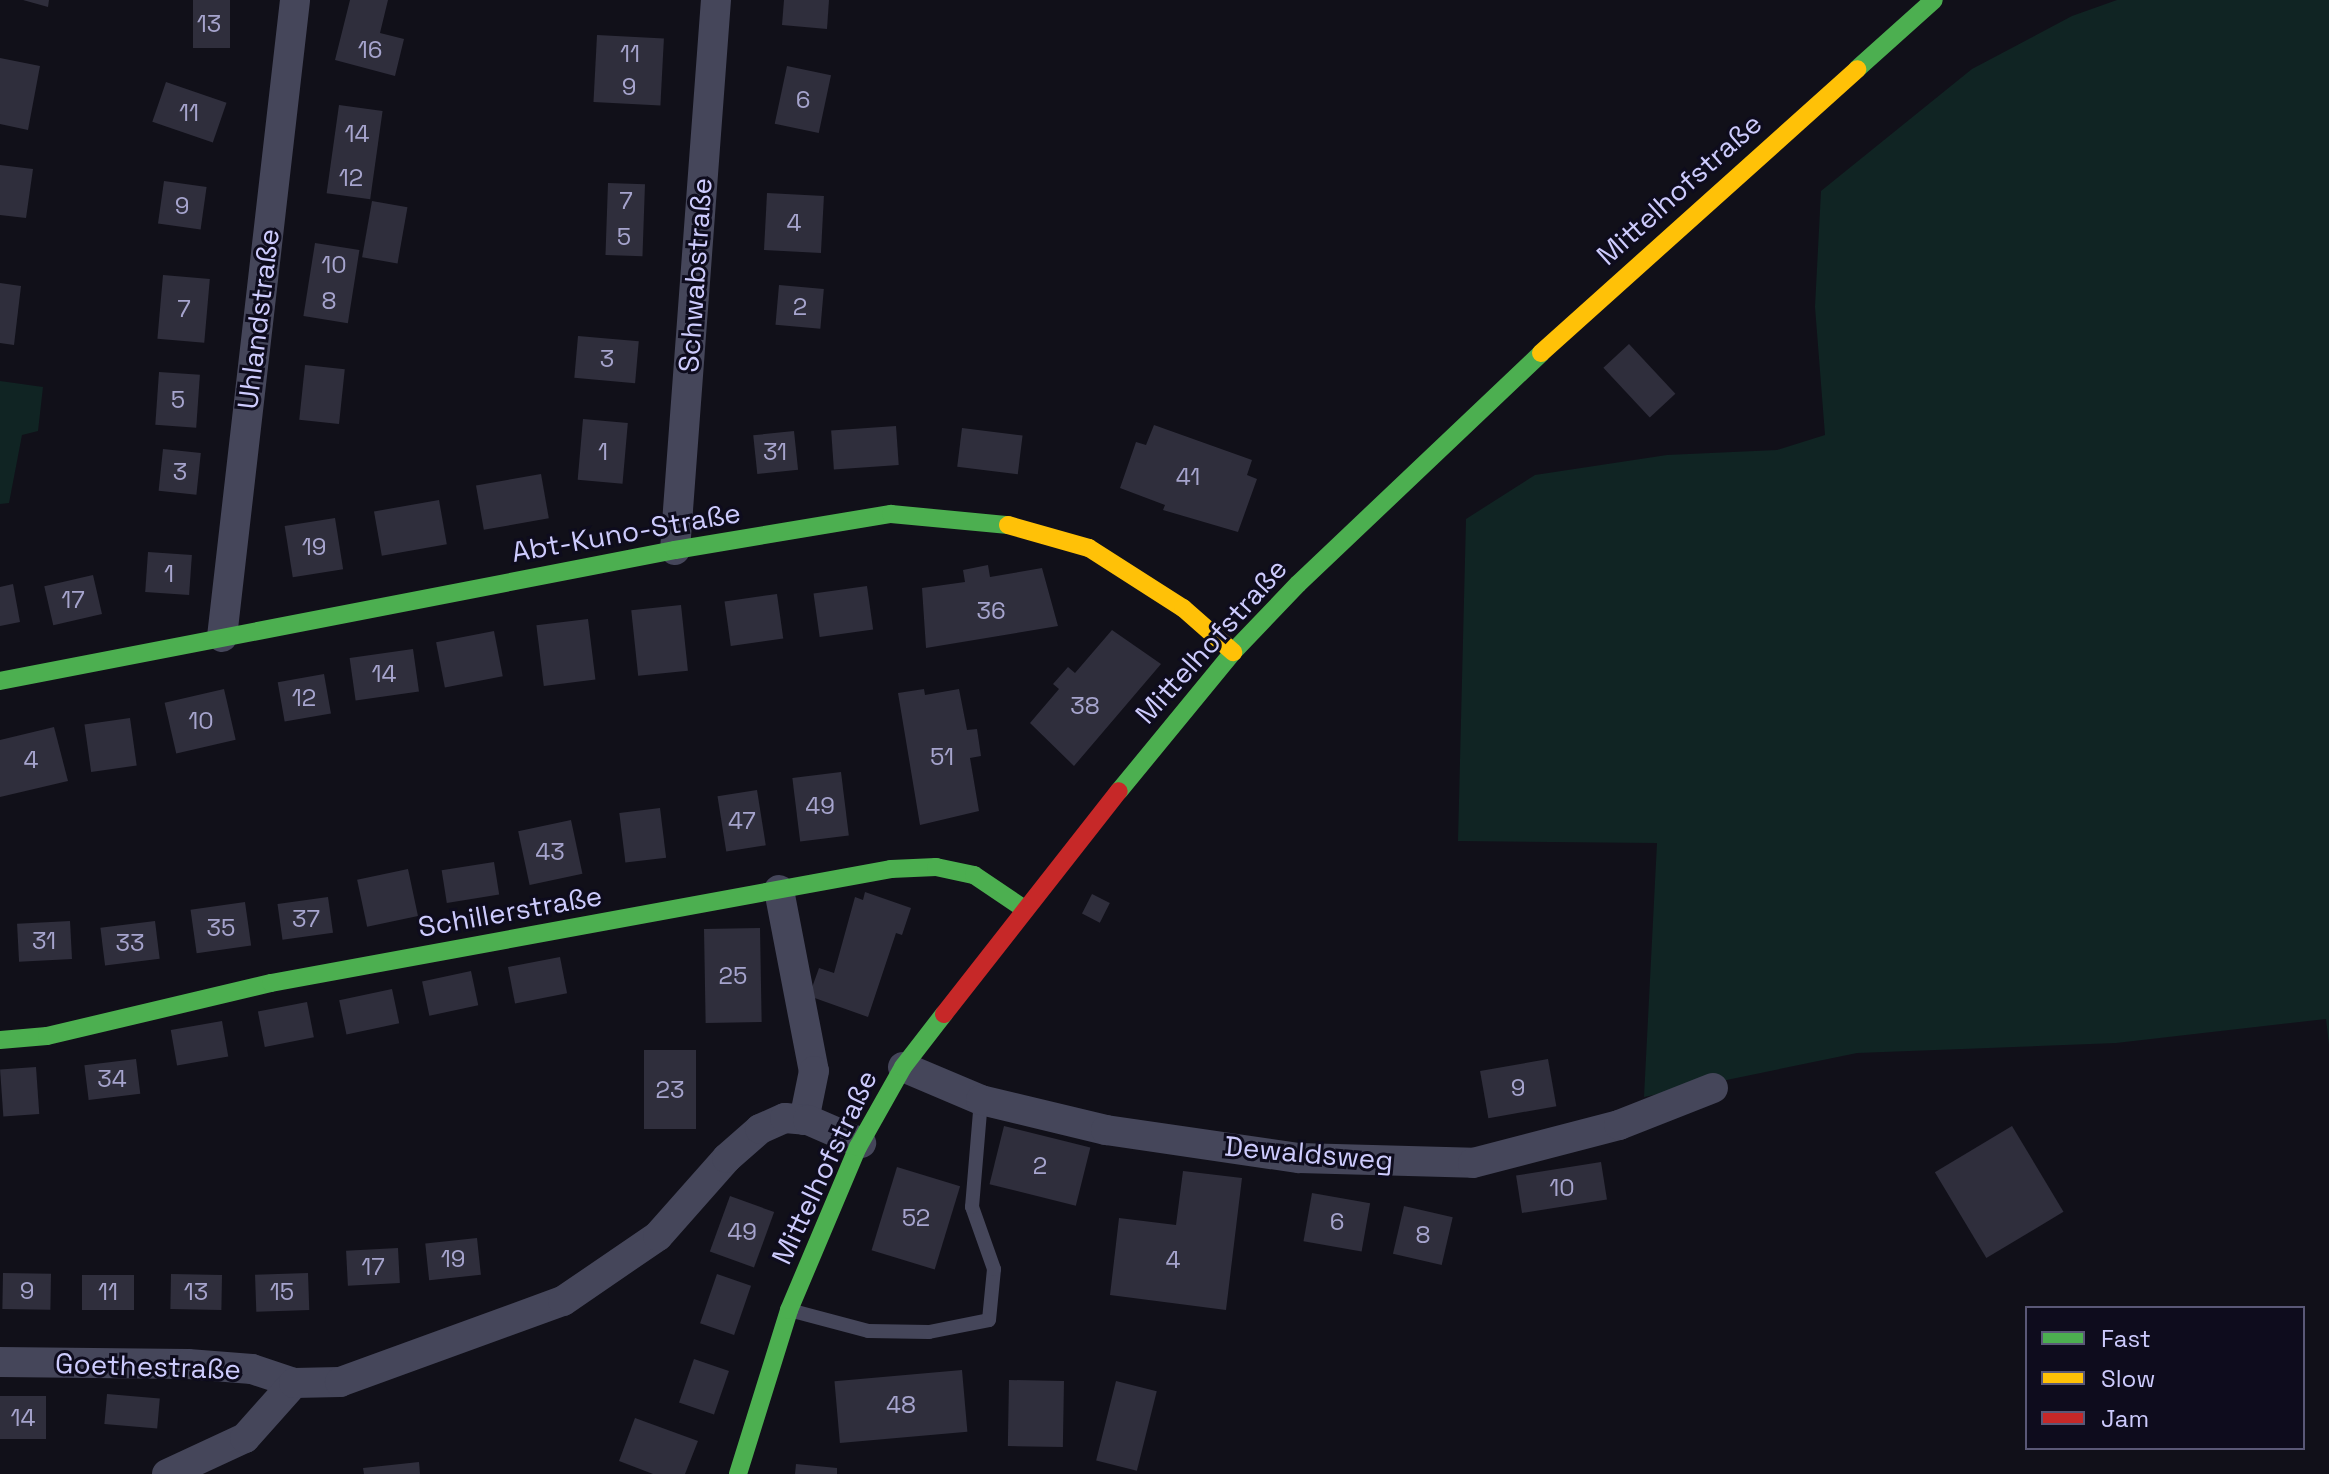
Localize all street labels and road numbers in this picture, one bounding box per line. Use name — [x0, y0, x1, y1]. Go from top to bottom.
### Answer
street label: Mittelhofstraße — [1590, 106, 1768, 272]
street label: Schwabstraße — [671, 177, 719, 373]
street label: Uhlandstraße — [230, 227, 286, 411]
street label: Abt-Kuno-Straße — [509, 495, 743, 569]
street label: Mittelhofstraße — [1128, 552, 1294, 730]
street label: Schillerstraße — [415, 878, 605, 944]
street label: Mittelhofstraße — [764, 1065, 884, 1269]
street label: Dewaldsweg — [1223, 1129, 1395, 1177]
street label: Goethestraße — [54, 1346, 242, 1386]

